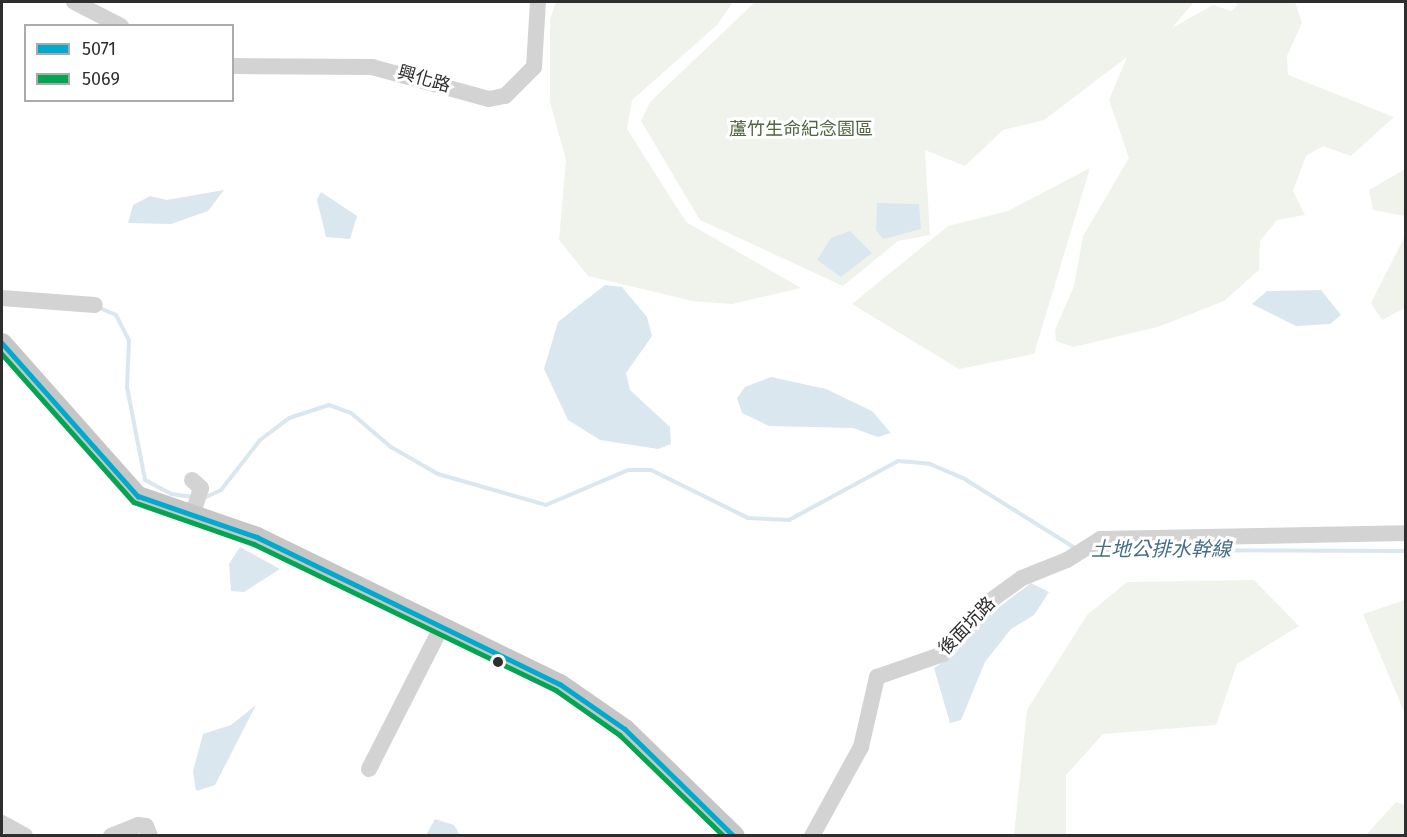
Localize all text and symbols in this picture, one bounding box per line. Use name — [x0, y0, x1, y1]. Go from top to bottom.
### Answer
legend — [24, 24, 234, 102]
text: 5071 — [82, 38, 116, 60]
street label: 興化路 — [395, 61, 453, 97]
text: 5069 — [82, 68, 120, 90]
park label: 蘆竹生命紀念園區 — [729, 118, 873, 140]
water label: 土地公排水幹線 — [1091, 537, 1231, 561]
street label: 後面坑路 — [934, 593, 1000, 659]
unlabelled marker — [492, 656, 504, 668]

